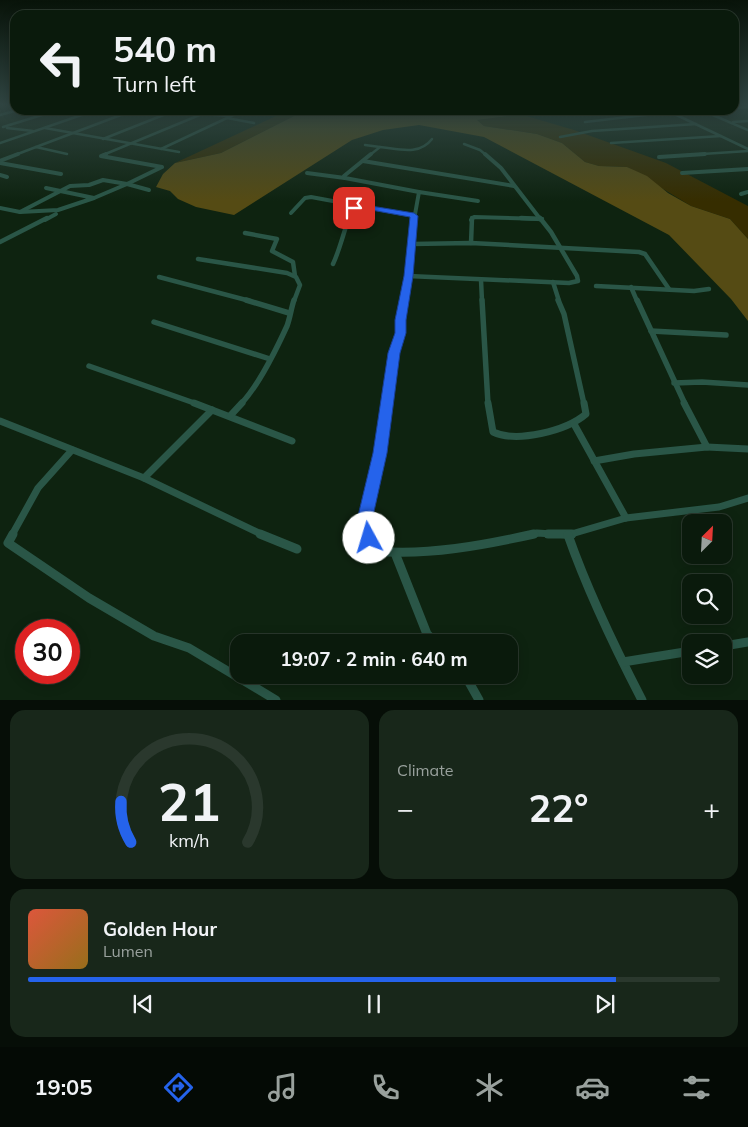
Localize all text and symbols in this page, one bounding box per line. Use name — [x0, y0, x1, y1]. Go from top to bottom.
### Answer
text: 540 m — [113, 27, 217, 71]
icon: left — [30, 30, 95, 95]
text: Turn left — [113, 70, 196, 98]
pin — [333, 187, 375, 229]
icon: arrive — [340, 194, 368, 222]
position arrow — [342, 511, 394, 563]
north arrow — [682, 514, 732, 564]
map controls — [682, 514, 732, 684]
button: search — [682, 574, 732, 624]
speed limit sign: 30 — [15, 619, 80, 684]
button: layers — [682, 634, 732, 684]
text: 19:07 · 2 min · 640 m — [280, 647, 468, 671]
text: Climate — [397, 760, 453, 780]
text: 21 — [158, 769, 221, 834]
text: 22° — [528, 784, 589, 832]
text: − — [397, 791, 414, 826]
text: + — [703, 791, 720, 826]
text: km/h — [169, 829, 210, 851]
text: Golden Hour — [103, 917, 217, 941]
text: Lumen — [103, 941, 153, 961]
icon: previous — [129, 990, 157, 1018]
icon: pause — [360, 990, 388, 1018]
icon: next — [591, 990, 619, 1018]
icon: directions — [161, 1070, 196, 1105]
icon: music — [265, 1070, 300, 1105]
icon: phone — [368, 1070, 403, 1105]
icon: climate — [472, 1070, 507, 1105]
icon: car — [575, 1070, 610, 1105]
icon: filters — [679, 1070, 714, 1105]
text: 19:05 — [34, 1073, 93, 1101]

